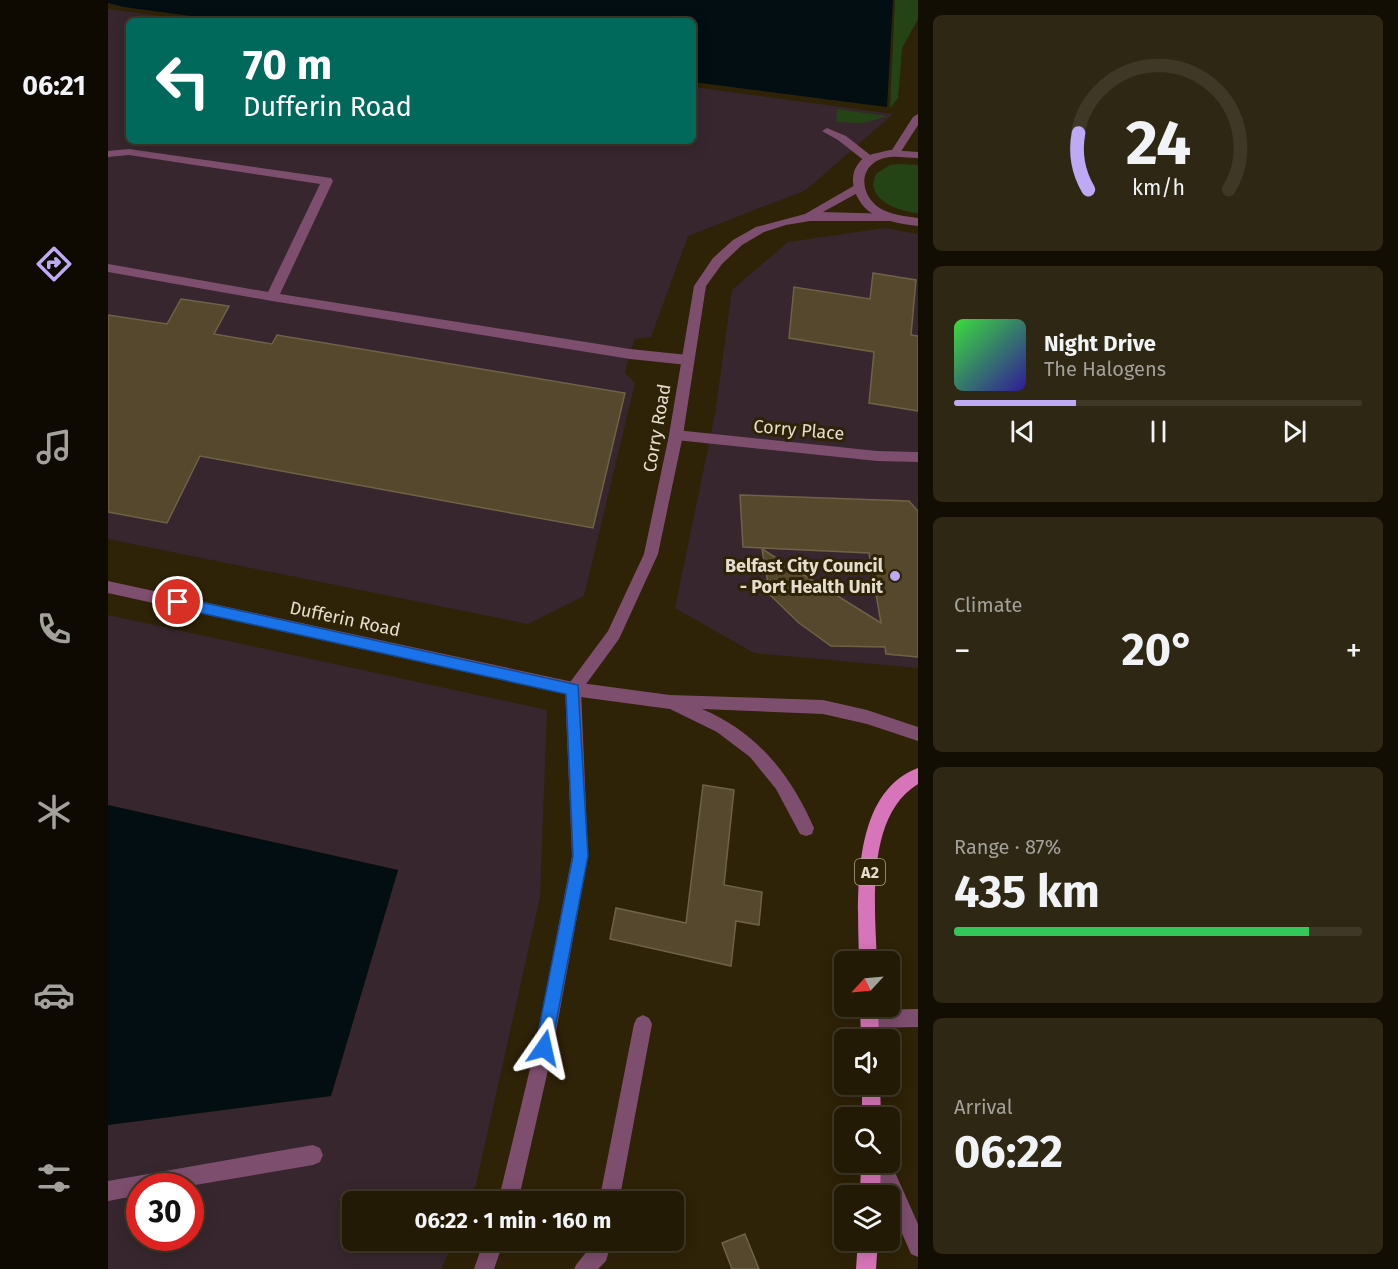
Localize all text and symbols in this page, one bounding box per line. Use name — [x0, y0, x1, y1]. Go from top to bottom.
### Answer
text: 70 m — [243, 40, 332, 90]
icon: left — [144, 42, 222, 120]
text: 06:21 — [22, 70, 86, 102]
text: Dufferin Road — [243, 91, 412, 123]
text: 24 — [1125, 106, 1191, 181]
text: km/h — [1131, 175, 1185, 201]
icon: directions — [33, 243, 75, 285]
text: Night Drive — [1044, 330, 1156, 357]
text: The Halogens — [1044, 357, 1166, 381]
street label: Corry Road — [638, 382, 676, 474]
street label: Corry Place — [753, 415, 845, 445]
icon: previous — [1006, 415, 1039, 448]
icon: pause — [1142, 415, 1175, 448]
icon: next — [1278, 415, 1311, 448]
icon: music — [33, 426, 75, 468]
place label: Belfast City Council - Port Health Unit — [725, 555, 884, 598]
marker: Belfast City Council - Port Health Unit — [888, 569, 902, 583]
pin — [152, 576, 203, 627]
icon: arrive — [161, 585, 194, 618]
text: Climate — [954, 593, 1022, 617]
street label: Dufferin Road — [288, 597, 402, 641]
icon: phone — [33, 608, 75, 650]
text: 20° — [1121, 623, 1195, 677]
text: − — [954, 631, 971, 671]
text: + — [1346, 631, 1362, 671]
icon: climate — [33, 791, 75, 833]
text: Range · 87% — [954, 835, 1061, 859]
road number: A2 — [855, 859, 885, 885]
text: 435 km — [954, 865, 1100, 919]
north arrow — [834, 951, 900, 1017]
map controls — [834, 951, 900, 1251]
icon: car — [33, 974, 75, 1016]
position arrow — [512, 1016, 576, 1080]
button: sound — [834, 1029, 900, 1095]
text: Arrival — [954, 1095, 1013, 1119]
button: search — [834, 1107, 900, 1173]
text: 06:22 — [954, 1125, 1063, 1179]
icon: filters — [33, 1157, 75, 1199]
speed limit sign: 30 — [126, 1173, 204, 1251]
button: layers — [834, 1185, 900, 1251]
text: 06:22 · 1 min · 160 m — [415, 1207, 611, 1234]

